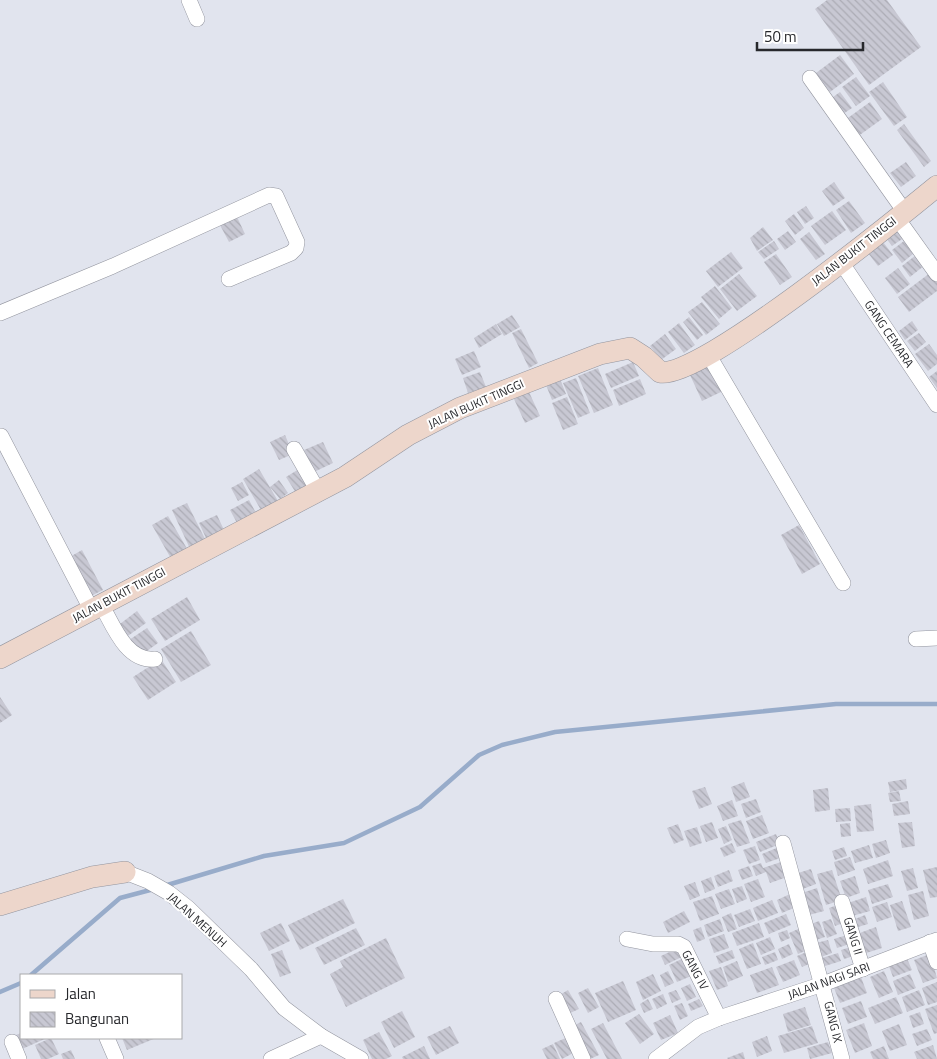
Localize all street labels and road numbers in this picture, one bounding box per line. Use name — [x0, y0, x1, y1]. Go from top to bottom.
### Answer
street label: JALAN BUKIT TINGGI — [807, 211, 900, 290]
street label: GANG CEMARA — [860, 296, 919, 371]
street label: JALAN BUKIT TINGGI — [425, 374, 527, 433]
street label: JALAN BUKIT TINGGI — [69, 562, 169, 627]
street label: JALAN MENUH — [163, 887, 232, 952]
street label: GANG II — [839, 915, 868, 957]
street label: GANG IV — [677, 946, 714, 993]
street label: JALAN NAGI SARI — [785, 957, 873, 1004]
street label: GANG IX — [819, 999, 848, 1045]

